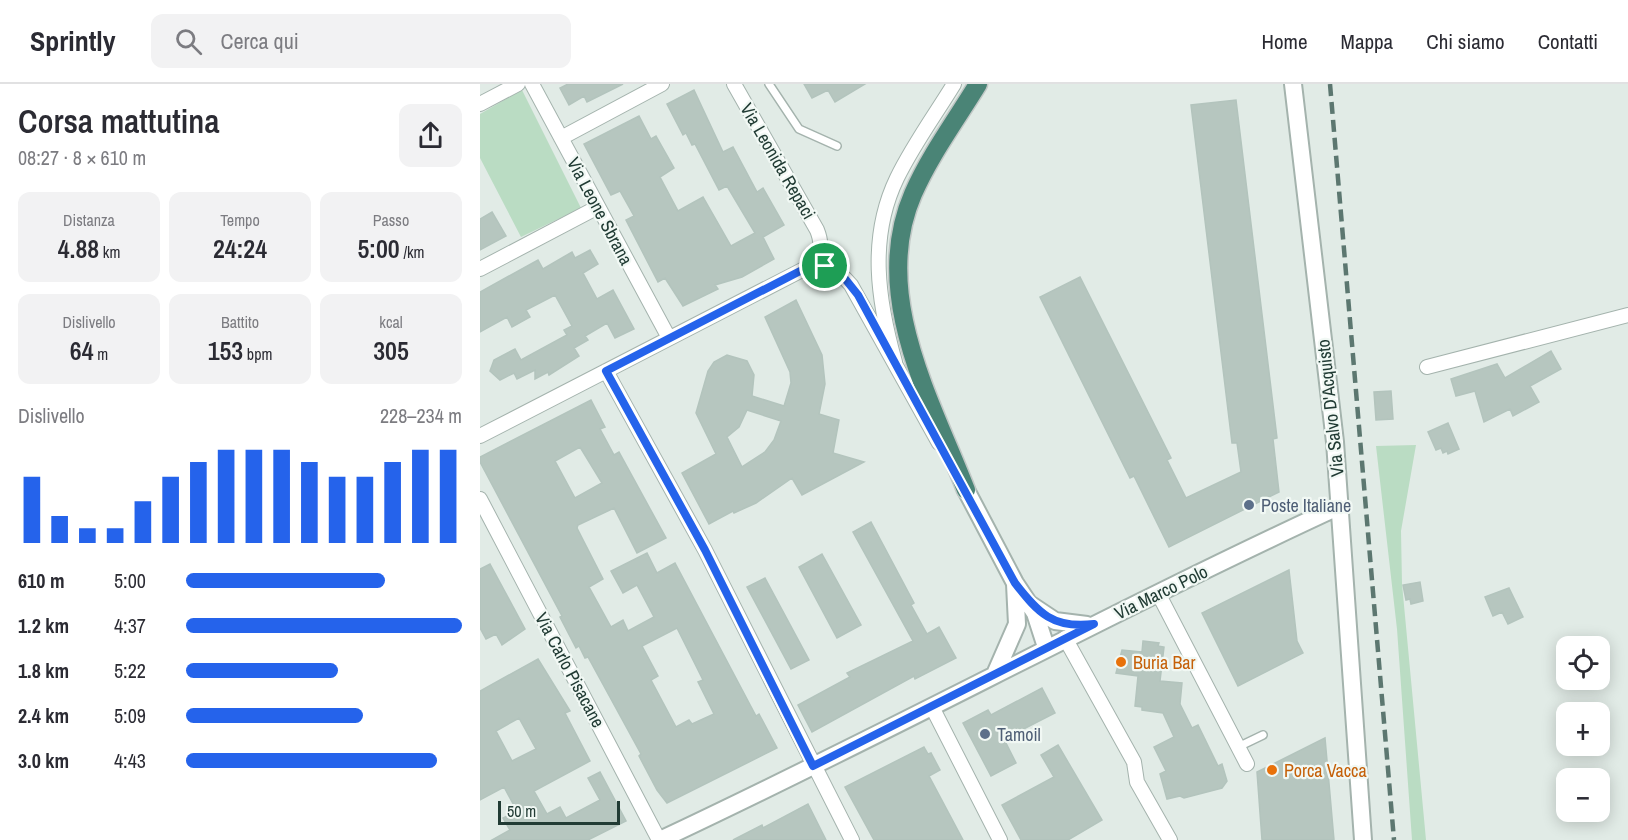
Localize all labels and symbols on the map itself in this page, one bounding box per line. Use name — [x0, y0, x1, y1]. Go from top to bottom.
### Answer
street label: Via Leonida Repaci — [735, 98, 821, 224]
street label: Via Leone Sbrana — [561, 153, 639, 269]
pin — [799, 240, 850, 291]
street label: Via Salvo D'Acquisto — [1310, 338, 1350, 478]
place label: Poste Italiane — [1261, 493, 1351, 518]
marker: Poste Italiane — [1242, 498, 1256, 512]
street label: Via Marco Polo — [1110, 559, 1212, 625]
street label: Via Carlo Pisacane — [529, 608, 611, 732]
place label: Buria Bar — [1133, 650, 1195, 675]
marker: Buria Bar — [1114, 655, 1128, 669]
place label: Tamoil — [997, 722, 1041, 747]
marker: Tamoil — [978, 727, 992, 741]
place label: Porca Vacca — [1284, 758, 1367, 783]
marker: Porca Vacca — [1265, 763, 1279, 777]
scale bar — [498, 798, 620, 826]

